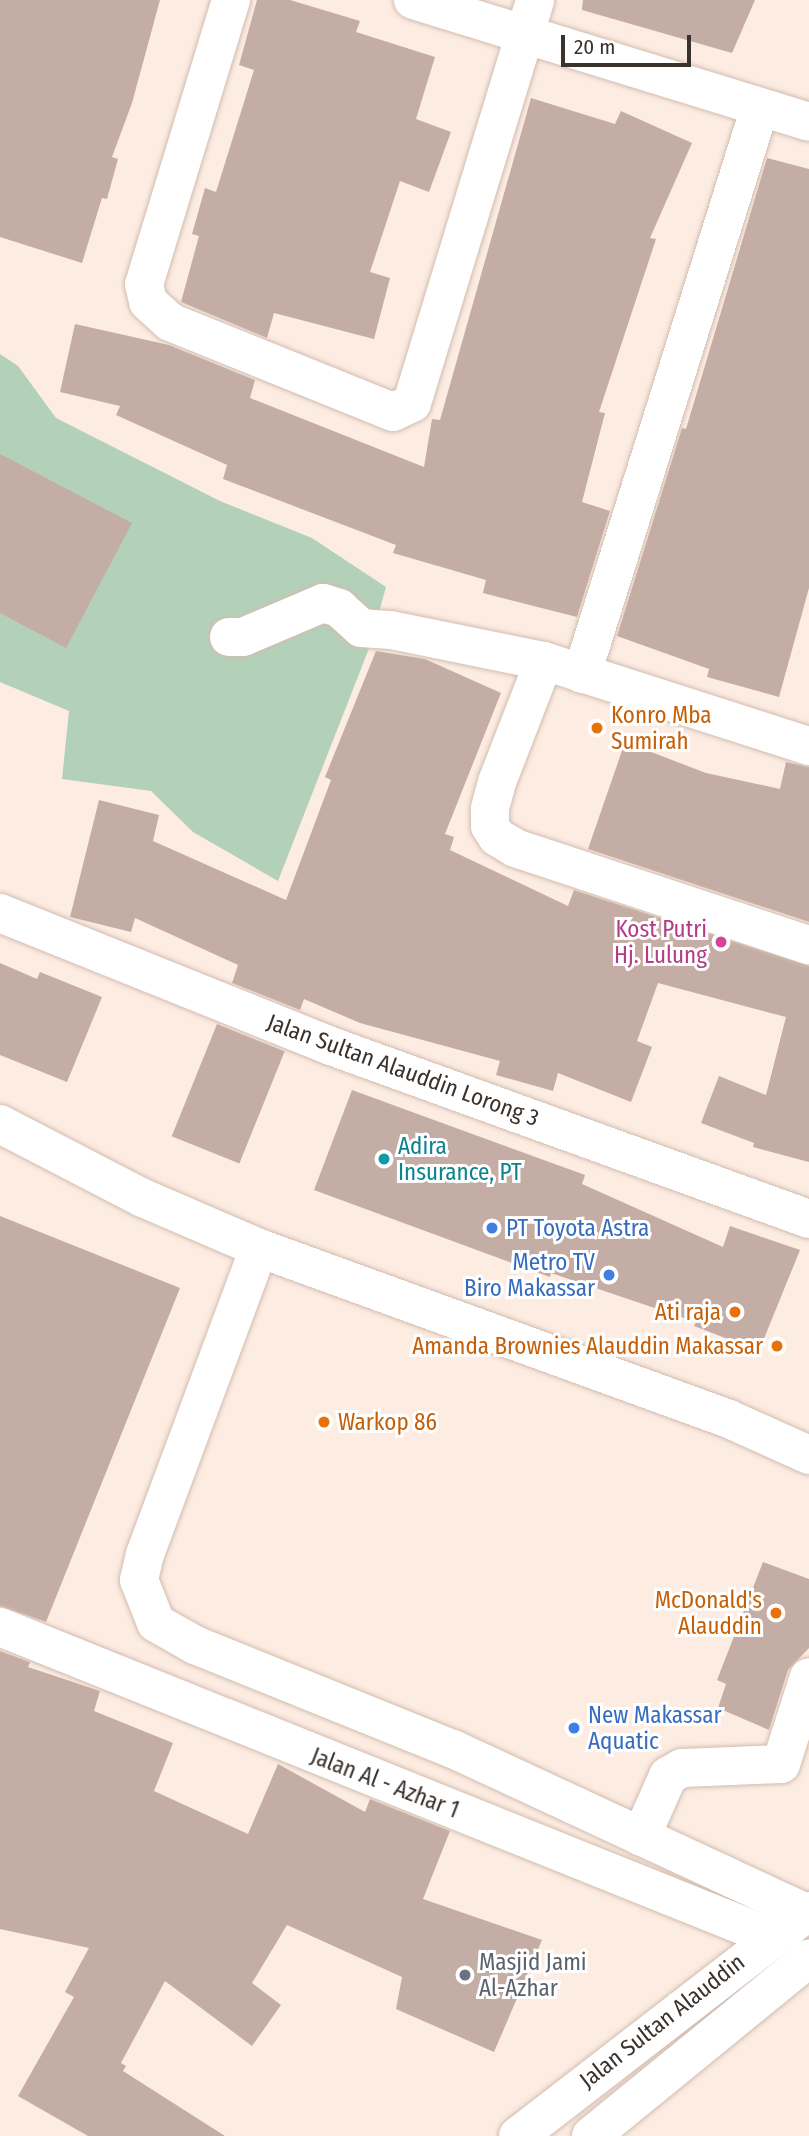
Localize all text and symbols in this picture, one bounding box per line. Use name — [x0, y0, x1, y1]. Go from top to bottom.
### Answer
scale bar — [564, 21, 694, 65]
text: 20 m — [574, 34, 615, 60]
place label: Konro Mba Sumirah — [611, 701, 712, 755]
marker: Konro Mba Sumirah — [589, 720, 605, 736]
place label: Kost Putri Hj. Lulung — [614, 915, 707, 969]
marker: Kost Putri Hj. Lulung — [713, 934, 729, 950]
street label: Jalan Sultan Alauddin Lorong 3 — [263, 1008, 543, 1132]
place label: Adira Insurance, PT — [398, 1132, 522, 1186]
marker: Adira Insurance, PT — [376, 1151, 392, 1167]
place label: PT Toyota Astra — [506, 1214, 649, 1242]
marker: PT Toyota Astra — [484, 1220, 500, 1236]
place label: Metro TV Biro Makassar — [464, 1248, 595, 1302]
marker: Metro TV Biro Makassar — [601, 1267, 617, 1283]
place label: Ati raja — [655, 1298, 721, 1326]
marker: Ati raja — [727, 1304, 743, 1320]
place label: Amanda Brownies Alauddin Makassar — [412, 1332, 763, 1360]
marker: Amanda Brownies Alauddin Makassar — [769, 1338, 785, 1354]
place label: Warkop 86 — [338, 1408, 437, 1436]
marker: Warkop 86 — [316, 1414, 332, 1430]
place label: McDonald's Alauddin — [655, 1586, 762, 1640]
marker: McDonald's Alauddin — [768, 1605, 784, 1621]
place label: New Makassar Aquatic — [588, 1701, 721, 1755]
marker: New Makassar Aquatic — [566, 1720, 582, 1736]
street label: Jalan Al - Azhar 1 — [307, 1742, 463, 1824]
place label: Masjid Jami Al-Azhar — [479, 1948, 587, 2002]
street label: Jalan Sultan Alauddin — [574, 1948, 750, 2094]
marker: Masjid Jami Al-Azhar — [457, 1967, 473, 1983]

